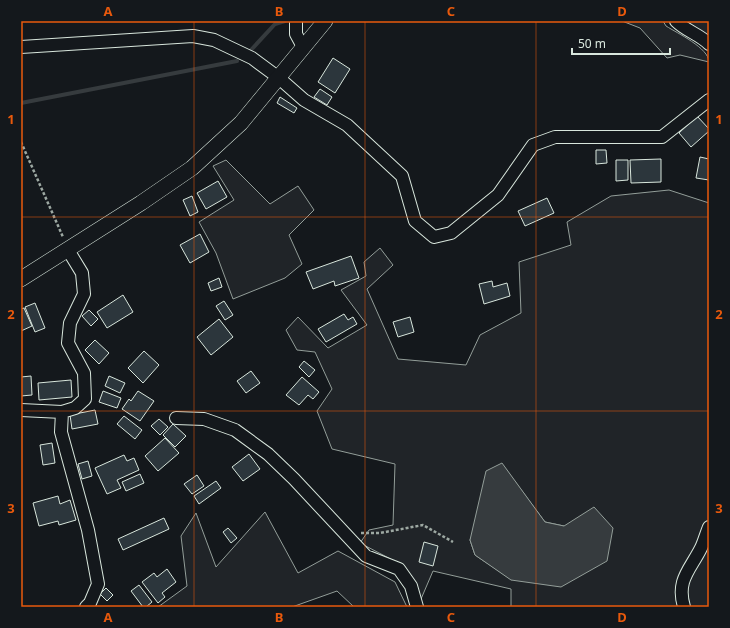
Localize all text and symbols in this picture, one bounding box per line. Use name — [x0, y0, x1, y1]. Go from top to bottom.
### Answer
text: A — [104, 2, 113, 20]
text: B — [275, 2, 283, 20]
text: C — [447, 2, 455, 20]
text: D — [617, 2, 627, 20]
scale bar — [572, 30, 670, 56]
text: 50 m — [578, 35, 606, 52]
text: 1 — [7, 110, 15, 128]
text: 1 — [715, 110, 723, 128]
text: 2 — [7, 305, 15, 323]
text: 2 — [715, 305, 723, 323]
text: 3 — [7, 499, 15, 517]
text: 3 — [715, 499, 723, 517]
text: A — [104, 608, 113, 626]
text: B — [275, 608, 283, 626]
text: C — [447, 608, 455, 626]
text: D — [617, 608, 627, 626]

